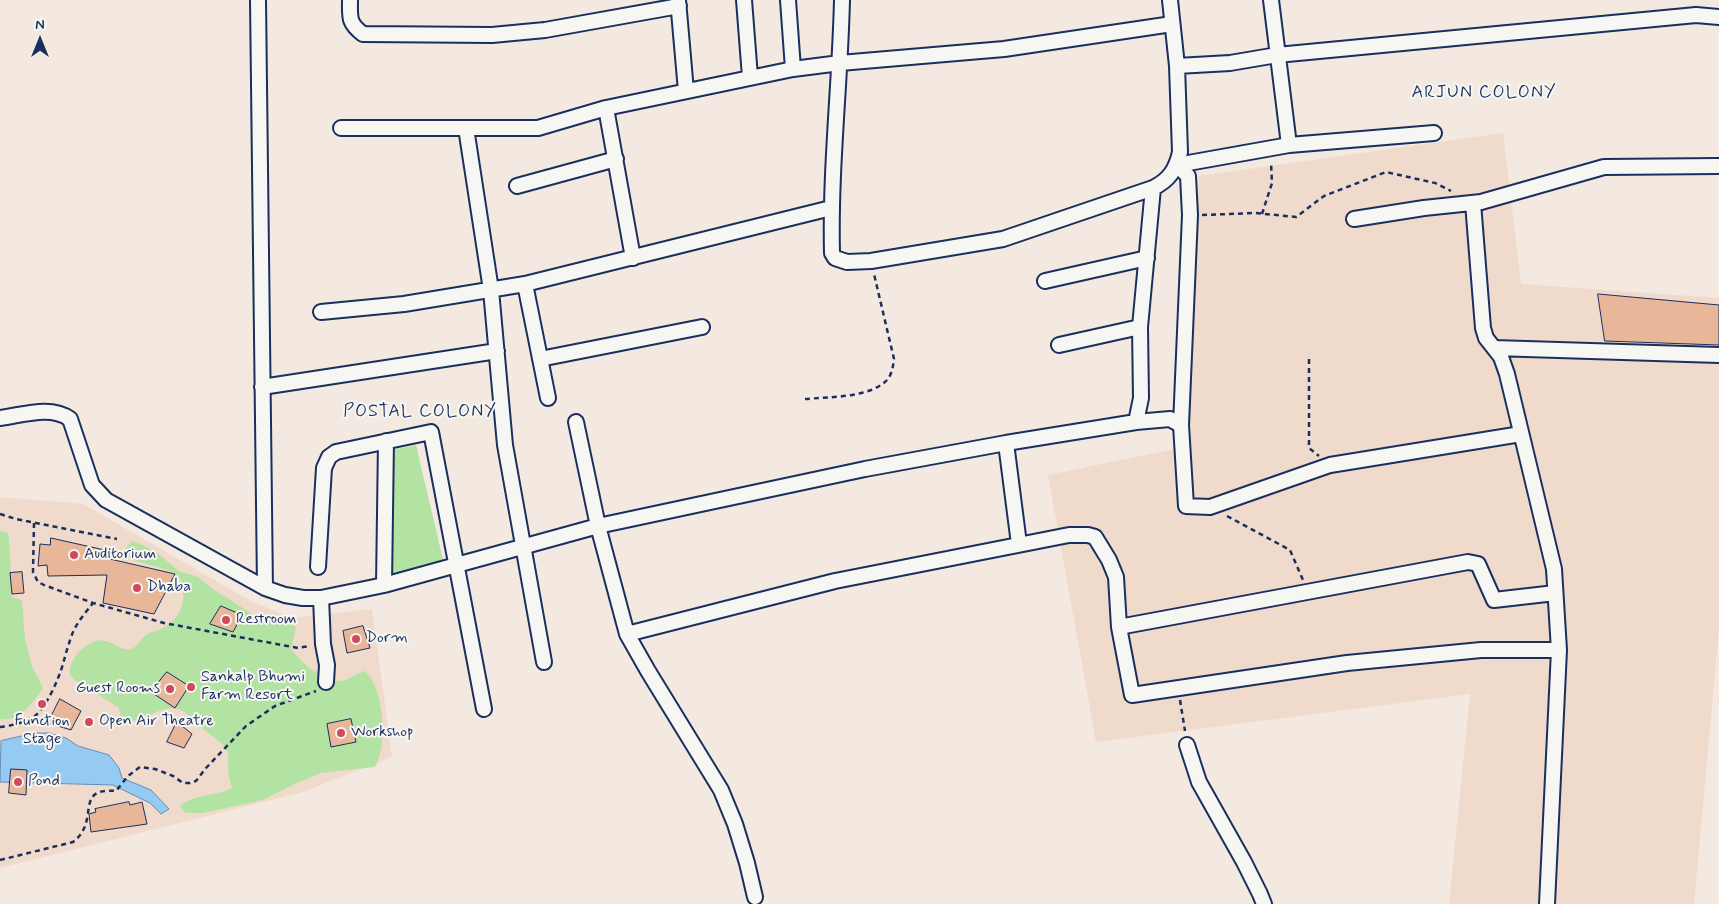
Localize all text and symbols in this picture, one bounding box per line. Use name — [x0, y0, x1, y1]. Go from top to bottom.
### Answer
north arrow — [15, 15, 65, 65]
text: N — [35, 16, 45, 34]
district label: ARJUN COLONY — [1412, 82, 1556, 104]
district label: POSTAL COLONY — [342, 401, 498, 423]
place label: Auditorium — [84, 545, 156, 565]
marker: Auditorium — [68, 549, 80, 561]
place label: Dhaba — [147, 578, 191, 598]
marker: Dhaba — [131, 582, 143, 594]
place label: Restroom — [236, 610, 297, 630]
marker: Restroom — [220, 614, 232, 626]
place label: Dorm — [366, 629, 408, 649]
marker: Dorm — [350, 633, 362, 645]
place label: Sankalp Bhumi Farm Resort — [201, 668, 305, 706]
place label: Guest Rooms — [76, 679, 160, 699]
marker: Sankalp Bhumi Farm Resort — [185, 681, 197, 693]
marker: Guest Rooms — [164, 683, 176, 695]
marker: Function Stage — [36, 698, 48, 710]
place label: Function Stage — [14, 712, 70, 750]
place label: Open Air Theatre — [99, 712, 214, 732]
marker: Open Air Theatre — [83, 716, 95, 728]
place label: Workshop — [351, 723, 414, 743]
marker: Workshop — [335, 727, 347, 739]
place label: Pond — [28, 772, 60, 792]
marker: Pond — [12, 776, 24, 788]

